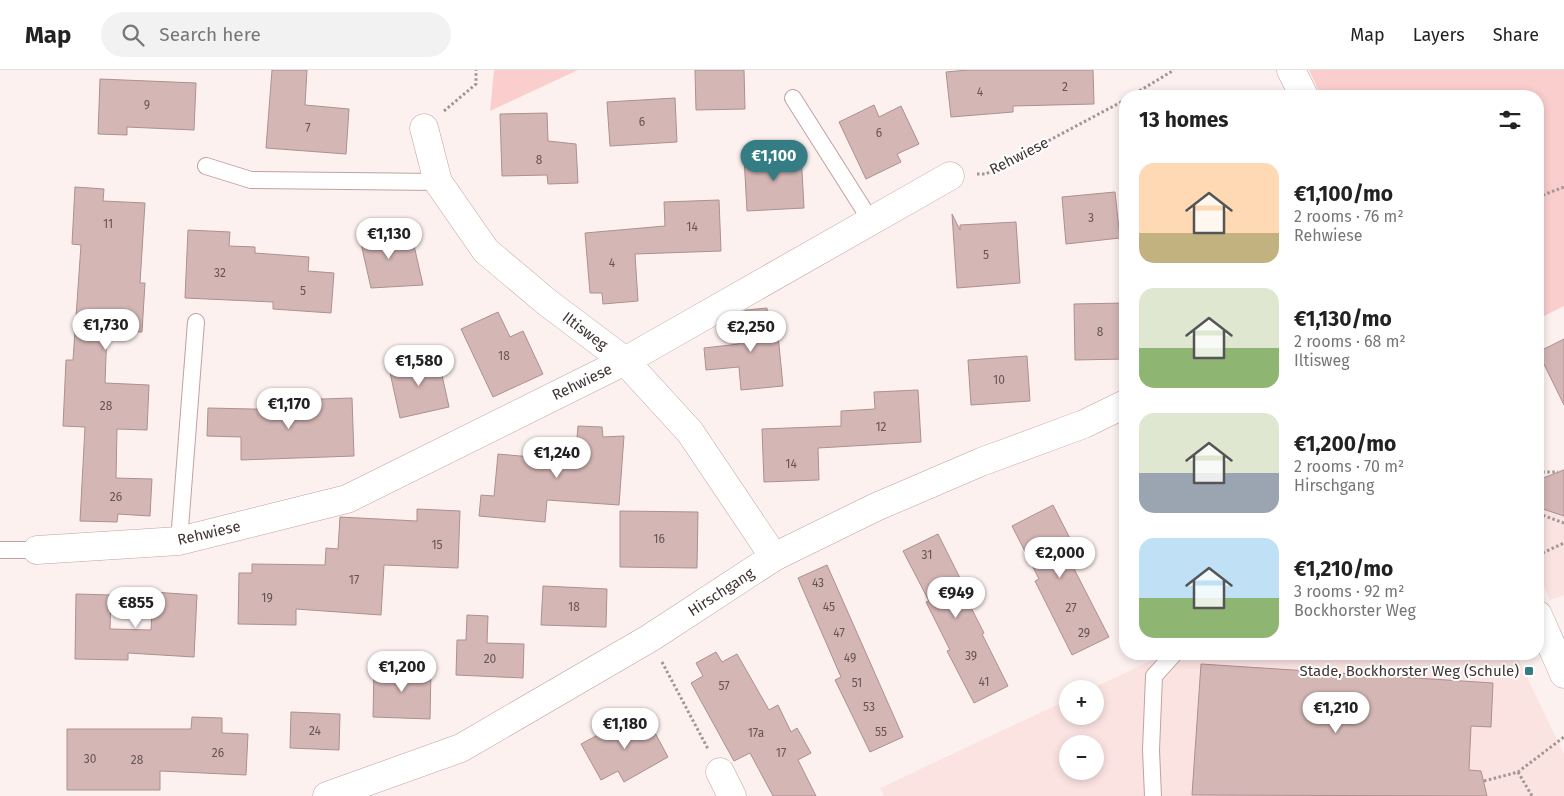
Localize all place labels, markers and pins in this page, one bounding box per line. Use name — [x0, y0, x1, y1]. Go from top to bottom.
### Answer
pin: €1,100 — [733, 140, 815, 182]
pin: €1,130 — [348, 218, 430, 260]
pin: €1,730 — [65, 308, 147, 351]
pin: €2,250 — [710, 310, 792, 353]
pin: €1,580 — [378, 344, 460, 387]
pin: €1,170 — [248, 388, 330, 430]
pin: €1,240 — [516, 436, 598, 479]
pin: €2,000 — [1019, 536, 1101, 579]
pin: €949 — [926, 576, 986, 619]
pin: €855 — [106, 586, 166, 629]
pin: €1,200 — [361, 650, 443, 693]
place label: Stade, Bockhorster Weg (Schule) — [1300, 662, 1519, 680]
marker: Stade, Bockhorster Weg (Schule) — [1523, 665, 1535, 677]
pin: €1,210 — [1295, 692, 1377, 734]
pin: €1,180 — [584, 708, 666, 750]

